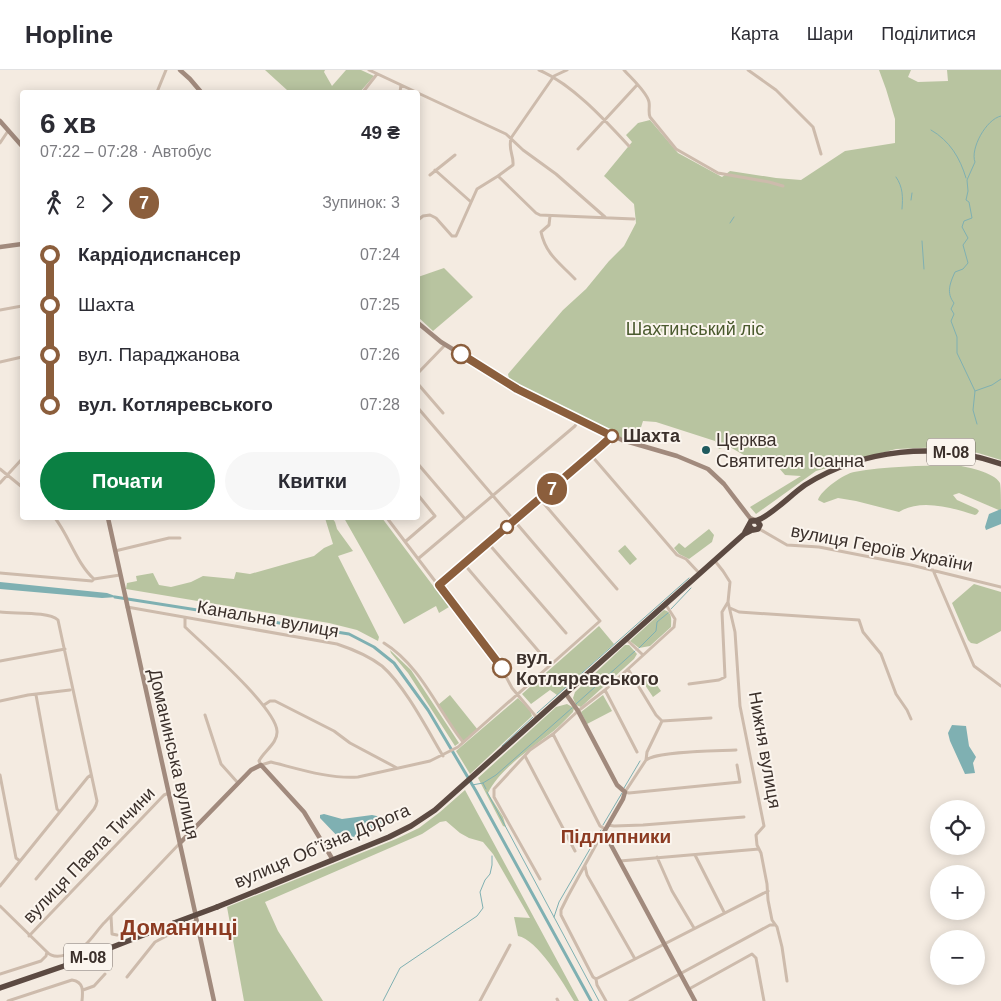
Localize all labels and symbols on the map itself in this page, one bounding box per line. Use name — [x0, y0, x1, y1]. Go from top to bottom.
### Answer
park label: Шахтинський ліс — [626, 319, 764, 339]
unlabelled marker — [451, 344, 471, 364]
place label: Шахта — [623, 426, 681, 446]
marker: Шахта — [605, 429, 619, 443]
place label: Церква Святителя Іоанна — [716, 430, 865, 471]
road number: М-08 — [927, 438, 975, 466]
marker: Церква Святителя Іоанна — [700, 444, 712, 456]
line badge: 7 — [536, 473, 568, 505]
unlabelled marker — [500, 520, 514, 534]
street label: вулиця Героїв України — [789, 521, 975, 575]
street label: Канальна вулиця — [196, 597, 340, 641]
place label: вул. Котляревського — [516, 648, 659, 689]
marker: вул. Котляревського — [492, 658, 512, 678]
street label: Доманинська вулиця — [145, 667, 203, 841]
street label: Нижня вулиця — [745, 690, 785, 810]
street label: вулиця Павла Тичини — [19, 783, 159, 927]
street label: вулиця Обʼїзна Дорога — [231, 800, 414, 892]
district label: Підлипники — [561, 826, 671, 847]
district label: Доманинці — [120, 915, 238, 940]
road number: М-08 — [64, 944, 112, 970]

